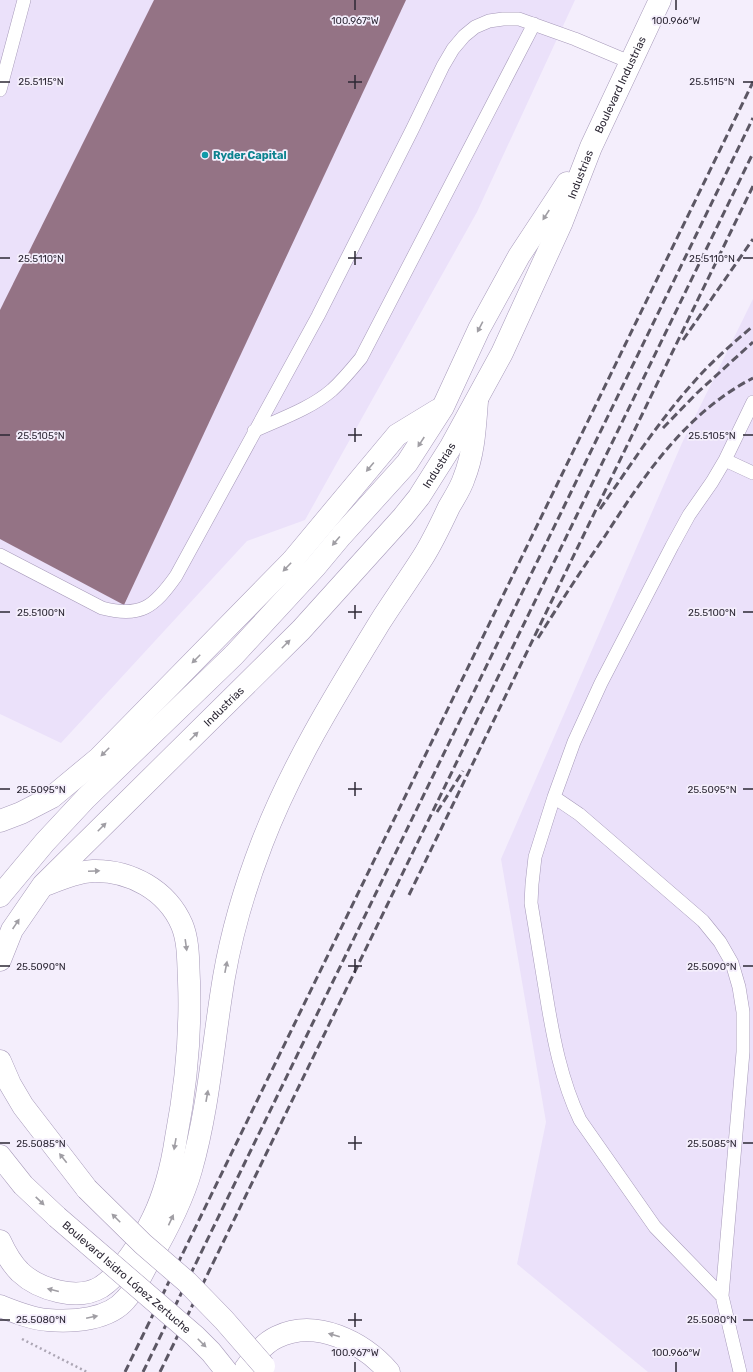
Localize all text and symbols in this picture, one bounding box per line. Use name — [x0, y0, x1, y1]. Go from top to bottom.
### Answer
text: 100.967°W — [331, 15, 379, 27]
text: 100.966°W — [652, 15, 700, 27]
street label: Boulevard Industrias — [592, 34, 649, 136]
text: 25.5115°N — [18, 76, 64, 88]
text: 25.5115°N — [689, 76, 735, 88]
street label: Industrias — [565, 148, 596, 201]
place label: Ryder Capital — [213, 149, 287, 162]
marker: Ryder Capital — [200, 150, 210, 160]
one-way arrow — [543, 209, 550, 221]
text: 25.5110°N — [18, 253, 64, 265]
text: 25.5110°N — [689, 253, 735, 265]
one-way arrow — [477, 321, 484, 333]
text: 25.5105°N — [17, 430, 65, 442]
text: 25.5105°N — [688, 430, 736, 442]
one-way arrow — [417, 436, 424, 448]
street label: Industrias — [420, 440, 459, 491]
one-way arrow — [366, 461, 375, 472]
one-way arrow — [332, 536, 341, 546]
one-way arrow — [282, 562, 292, 572]
text: 25.5100°N — [17, 607, 65, 619]
text: 25.5100°N — [688, 607, 736, 619]
one-way arrow — [282, 639, 291, 649]
one-way arrow — [191, 654, 201, 664]
street label: Industrias — [201, 684, 247, 729]
one-way arrow — [189, 731, 199, 741]
one-way arrow — [100, 747, 110, 757]
text: 25.5095°N — [16, 784, 66, 796]
text: 25.5095°N — [687, 784, 737, 796]
one-way arrow — [97, 822, 107, 832]
one-way arrow — [88, 868, 100, 875]
one-way arrow — [12, 919, 20, 929]
one-way arrow — [183, 939, 189, 951]
text: 25.5090°N — [16, 961, 66, 973]
one-way arrow — [223, 961, 229, 973]
text: 25.5090°N — [687, 961, 737, 973]
one-way arrow — [205, 1090, 211, 1102]
text: 25.5085°N — [16, 1138, 66, 1150]
one-way arrow — [172, 1138, 178, 1150]
text: 25.5085°N — [687, 1138, 737, 1150]
one-way arrow — [59, 1153, 67, 1164]
one-way arrow — [35, 1196, 45, 1206]
one-way arrow — [111, 1213, 121, 1223]
one-way arrow — [168, 1215, 174, 1226]
street label: Boulevard Isidro López Zertuche — [59, 1219, 193, 1336]
one-way arrow — [47, 1286, 59, 1292]
one-way arrow — [86, 1313, 99, 1319]
text: 25.5080°N — [16, 1314, 66, 1326]
text: 25.5080°N — [687, 1314, 737, 1326]
one-way arrow — [328, 1332, 340, 1338]
one-way arrow — [197, 1338, 207, 1348]
text: 100.967°W — [331, 1347, 379, 1359]
text: 100.966°W — [652, 1347, 700, 1359]

